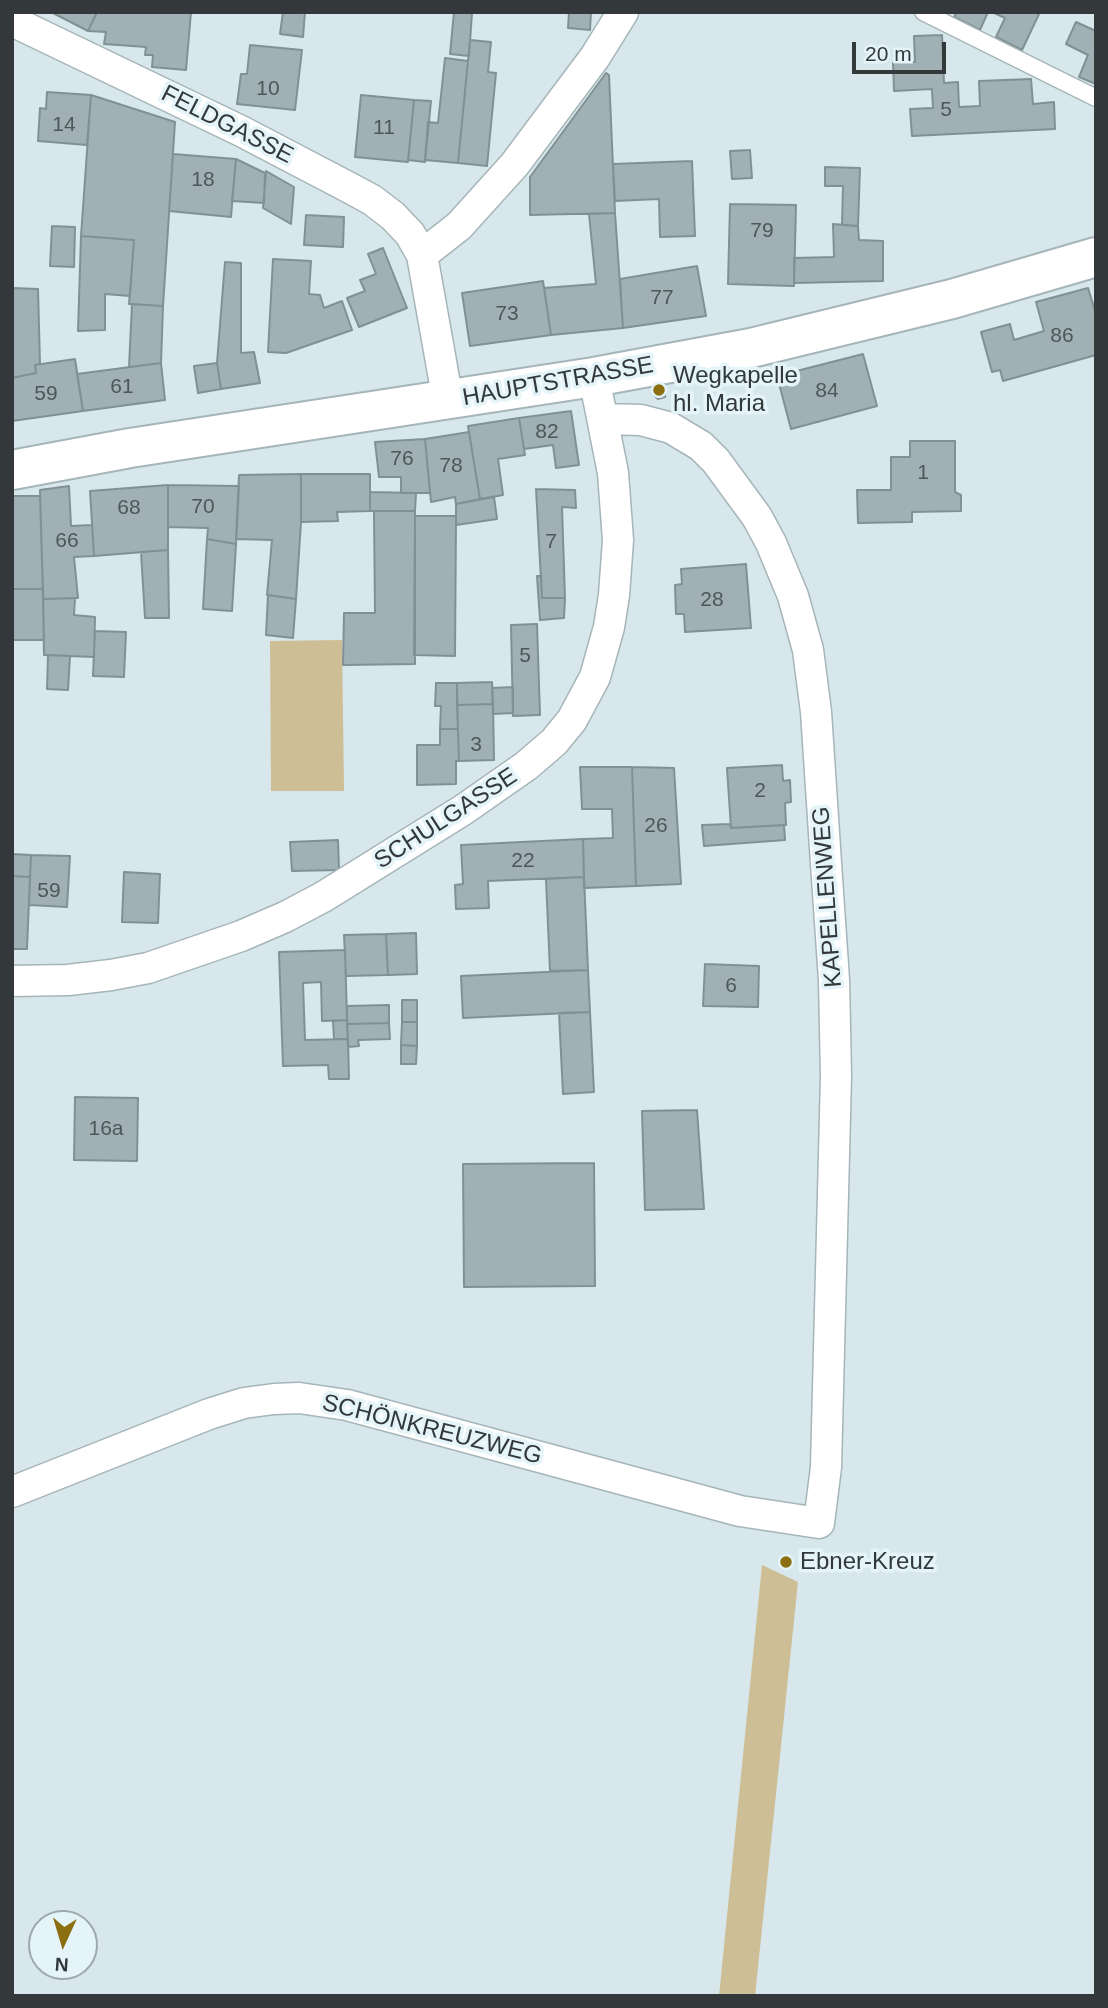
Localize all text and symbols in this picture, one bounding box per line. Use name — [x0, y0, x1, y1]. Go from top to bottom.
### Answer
scale bar — [856, 28, 950, 72]
text: 20 m — [865, 42, 912, 65]
house number: 10 — [256, 76, 280, 102]
street label: FELDGASSE — [156, 79, 298, 171]
house number: 5 — [940, 97, 952, 123]
house number: 14 — [52, 112, 76, 138]
house number: 11 — [373, 115, 395, 141]
house number: 18 — [191, 167, 215, 193]
house number: 79 — [750, 218, 774, 244]
house number: 77 — [650, 285, 674, 311]
house number: 73 — [495, 301, 519, 327]
house number: 86 — [1050, 323, 1074, 349]
street label: HAUPTSTRASSE — [460, 351, 656, 413]
place label: Wegkapelle hl. Maria — [673, 362, 798, 418]
house number: 61 — [110, 374, 134, 400]
house number: 84 — [815, 378, 839, 404]
house number: 59 — [34, 381, 58, 407]
marker: Wegkapelle hl. Maria — [651, 382, 667, 398]
house number: 82 — [535, 419, 559, 445]
house number: 76 — [390, 446, 414, 472]
house number: 78 — [439, 453, 463, 479]
house number: 1 — [917, 460, 929, 486]
house number: 70 — [191, 494, 215, 520]
house number: 68 — [117, 495, 141, 521]
house number: 66 — [55, 528, 79, 554]
house number: 7 — [545, 529, 557, 555]
house number: 28 — [700, 587, 724, 613]
house number: 5 — [519, 643, 531, 669]
house number: 3 — [470, 732, 482, 758]
street label: SCHULGASSE — [369, 762, 523, 876]
house number: 2 — [754, 778, 766, 804]
street label: KAPELLENWEG — [807, 806, 849, 988]
house number: 26 — [644, 813, 668, 839]
house number: 22 — [511, 848, 535, 874]
house number: 59 — [37, 878, 61, 904]
house number: 6 — [725, 973, 737, 999]
house number: 16a — [88, 1116, 124, 1142]
street label: SCHÖNKREUZWEG — [319, 1389, 545, 1471]
place label: Ebner-Kreuz — [800, 1548, 935, 1576]
marker: Ebner-Kreuz — [778, 1554, 794, 1570]
north arrow — [28, 1910, 98, 1980]
text: N — [54, 1953, 69, 1975]

